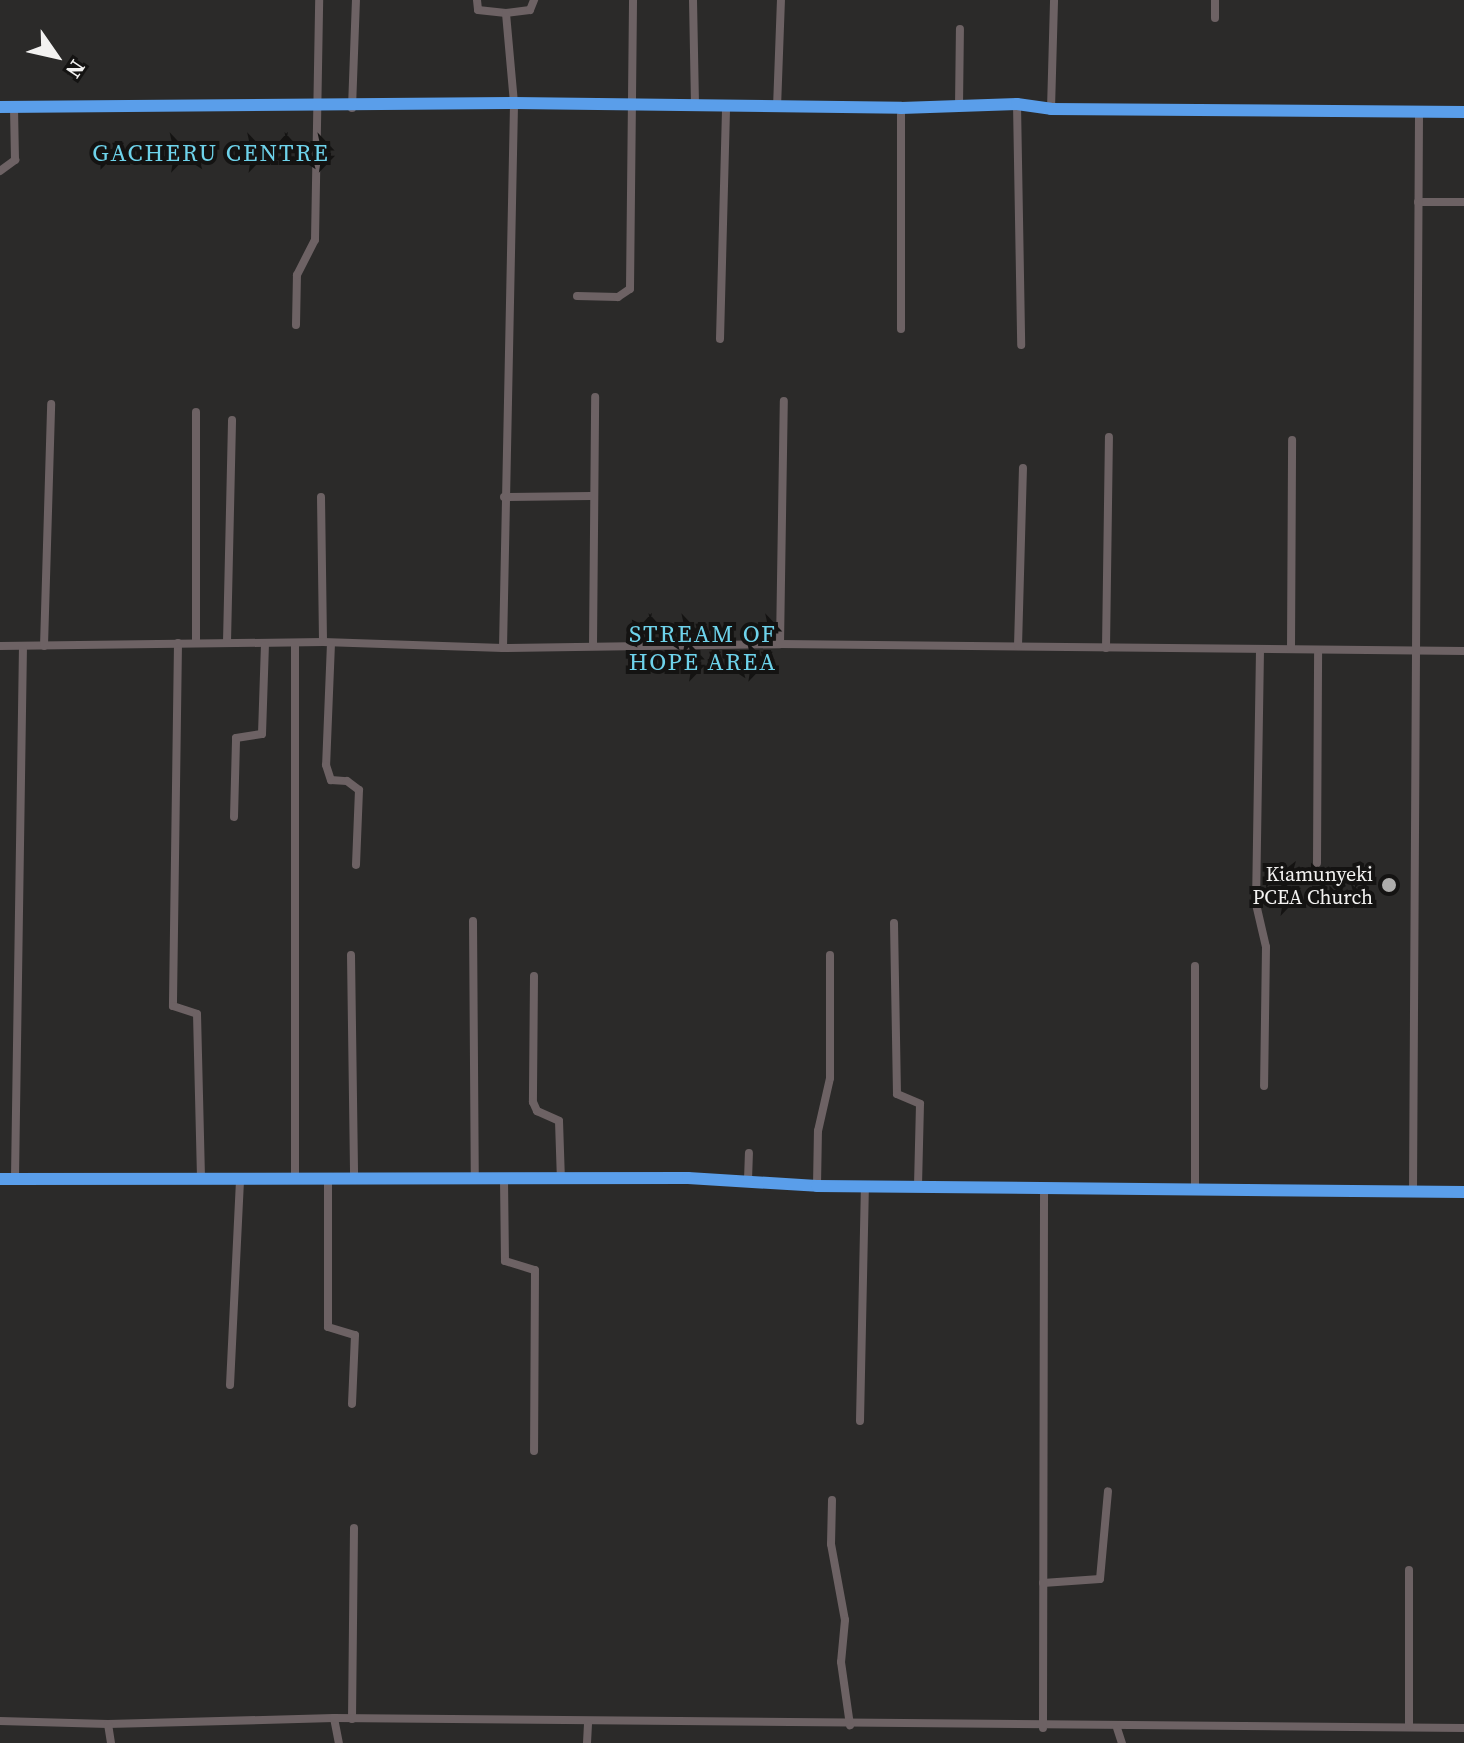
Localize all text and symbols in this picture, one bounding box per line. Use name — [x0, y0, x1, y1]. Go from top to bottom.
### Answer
north arrow — [16, 16, 96, 96]
text: N — [59, 54, 93, 84]
district label: GACHERU CENTRE — [92, 139, 330, 167]
district label: STREAM OF HOPE AREA — [629, 620, 777, 676]
place label: Kiamunyeki PCEA Church — [1253, 862, 1373, 909]
marker: Kiamunyeki PCEA Church — [1380, 876, 1398, 894]

